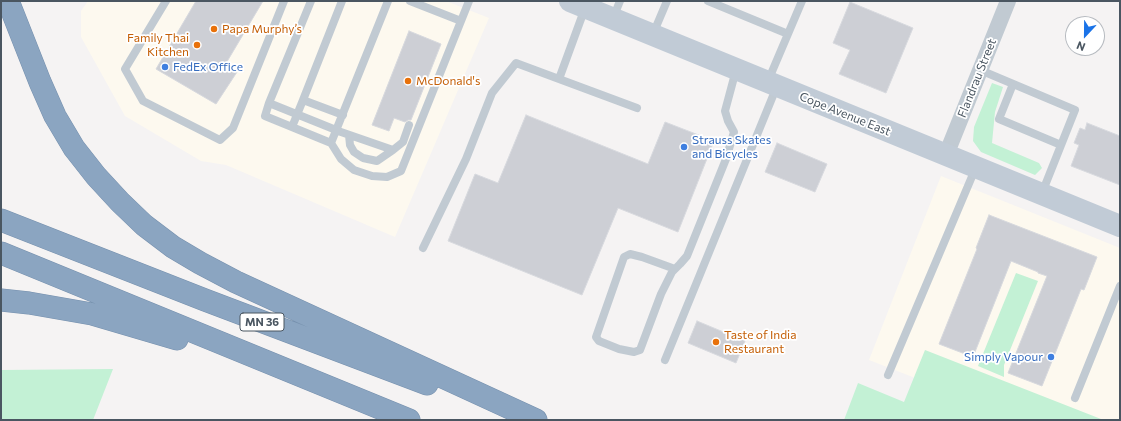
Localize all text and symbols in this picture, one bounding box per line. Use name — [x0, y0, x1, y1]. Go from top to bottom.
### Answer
north arrow — [1065, 16, 1105, 56]
place label: Papa Murphy’s — [222, 22, 302, 36]
marker: Papa Murphy’s — [209, 24, 219, 34]
place label: Family Thai Kitchen — [127, 31, 189, 59]
street label: Flandrau Street — [955, 36, 999, 120]
text: N — [1074, 39, 1087, 54]
marker: Family Thai Kitchen — [192, 40, 202, 50]
place label: FedEx Office — [173, 60, 243, 74]
marker: FedEx Office — [160, 62, 170, 72]
place label: McDonald's — [416, 74, 480, 88]
marker: McDonald's — [403, 76, 413, 86]
street label: Cope Avenue East — [797, 89, 893, 139]
place label: Strauss Skates and Bicycles — [692, 133, 771, 161]
marker: Strauss Skates and Bicycles — [679, 142, 689, 152]
road number: MN 36 — [240, 313, 284, 331]
place label: Taste of India Restaurant — [724, 328, 796, 356]
marker: Taste of India Restaurant — [711, 337, 721, 347]
place label: Simply Vapour — [964, 350, 1043, 364]
marker: Simply Vapour — [1046, 352, 1056, 362]

